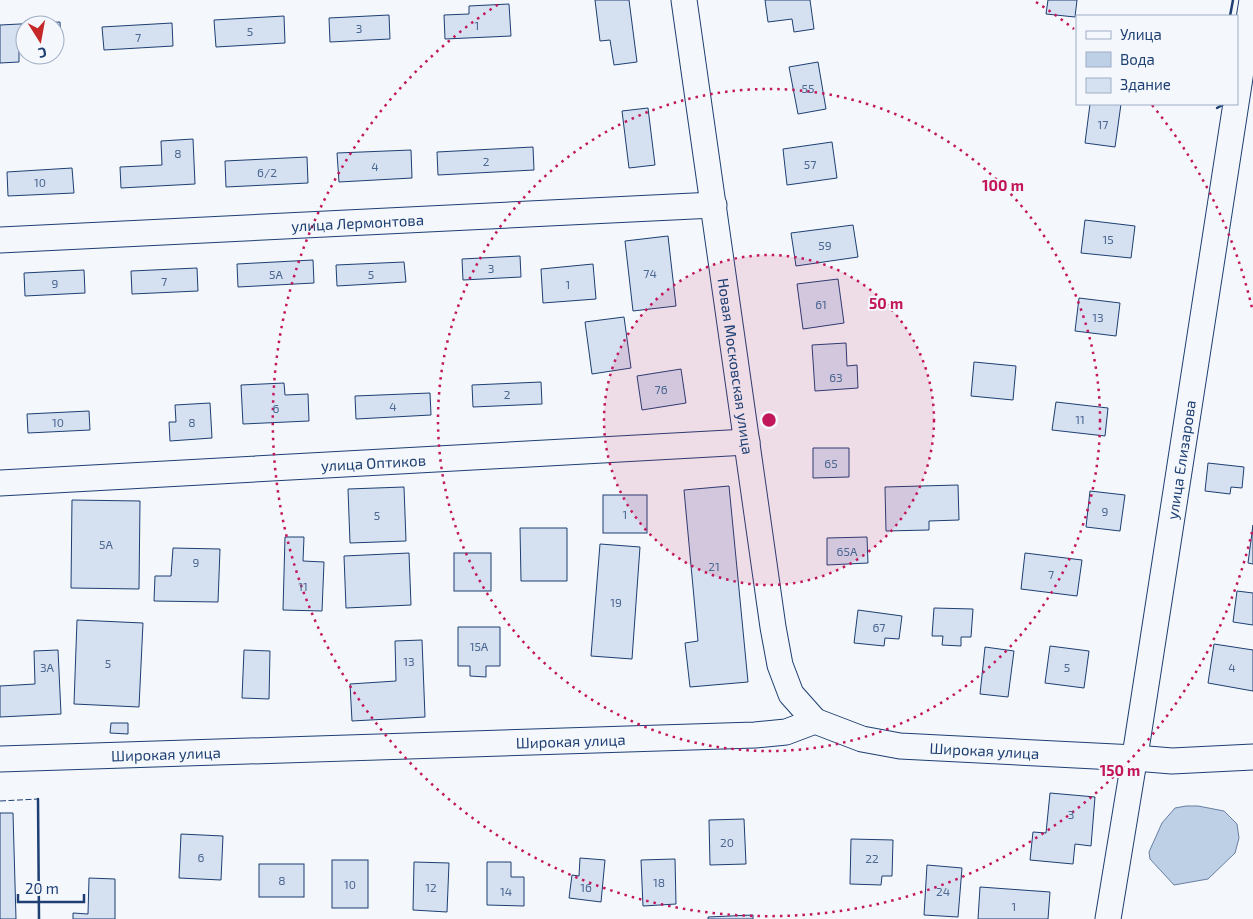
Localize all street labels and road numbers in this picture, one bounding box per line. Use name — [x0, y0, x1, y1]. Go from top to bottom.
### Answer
street label: улица Лермонтова — [291, 210, 424, 236]
street label: Новая Московская улица — [715, 277, 757, 456]
street label: улица Елизарова — [1163, 399, 1199, 521]
street label: улица Оптиков — [321, 451, 426, 475]
street label: Широкая улица — [516, 730, 626, 752]
street label: Широкая улица — [929, 739, 1040, 762]
street label: Широкая улица — [111, 743, 221, 764]

